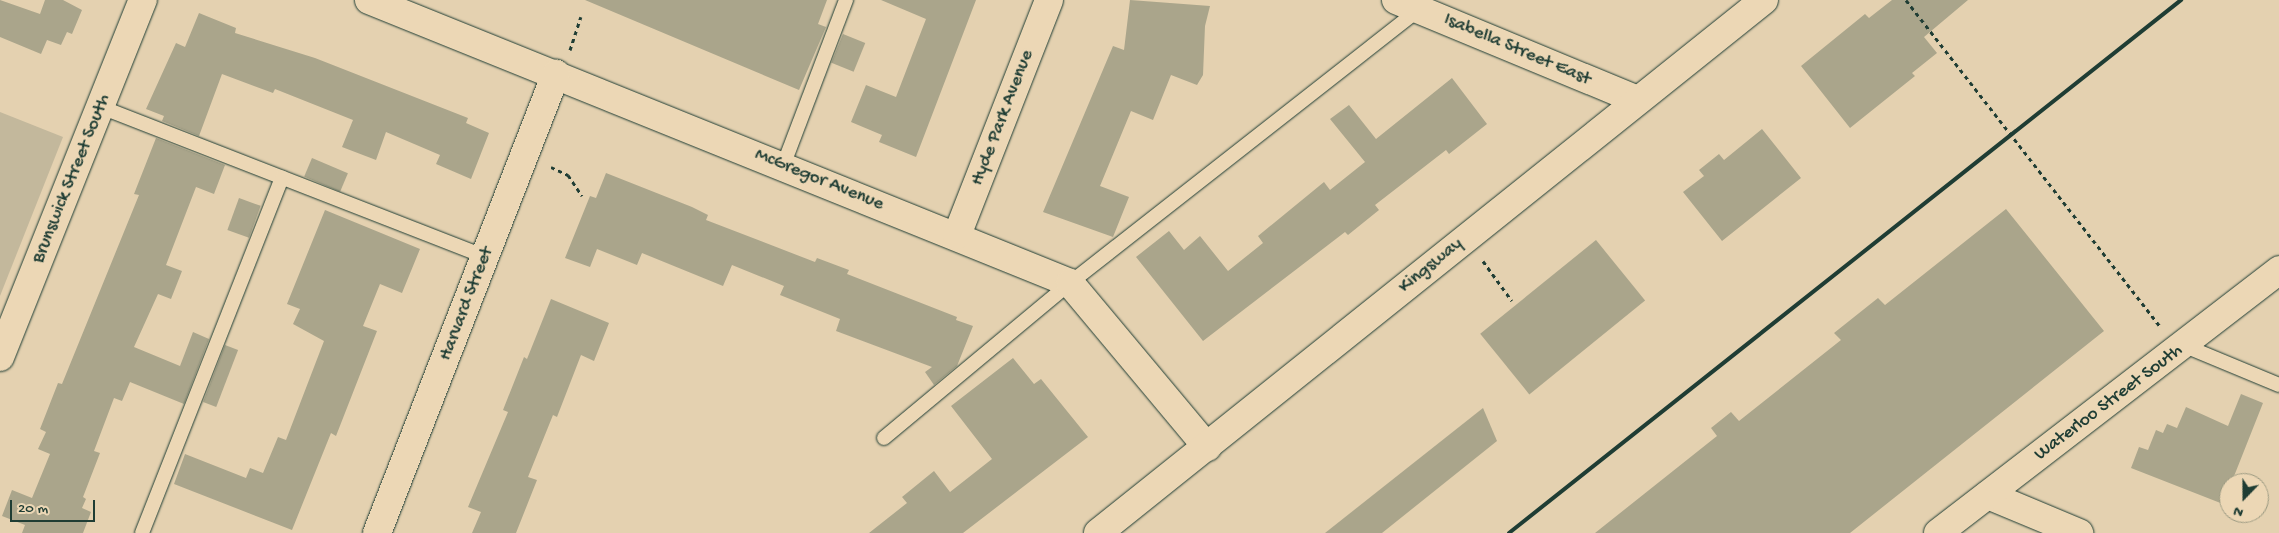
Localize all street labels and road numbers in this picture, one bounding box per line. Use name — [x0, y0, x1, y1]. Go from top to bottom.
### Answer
street label: Isabella Street East — [1440, 9, 1594, 91]
street label: Hyde Park Avenue — [967, 47, 1039, 189]
street label: Brunswick Street South — [28, 91, 116, 267]
street label: McGregor Avenue — [751, 144, 887, 216]
street label: Kingsway — [1394, 233, 1468, 299]
street label: Harvard Street — [435, 244, 499, 364]
street label: Waterloo Street South — [2030, 340, 2188, 466]

